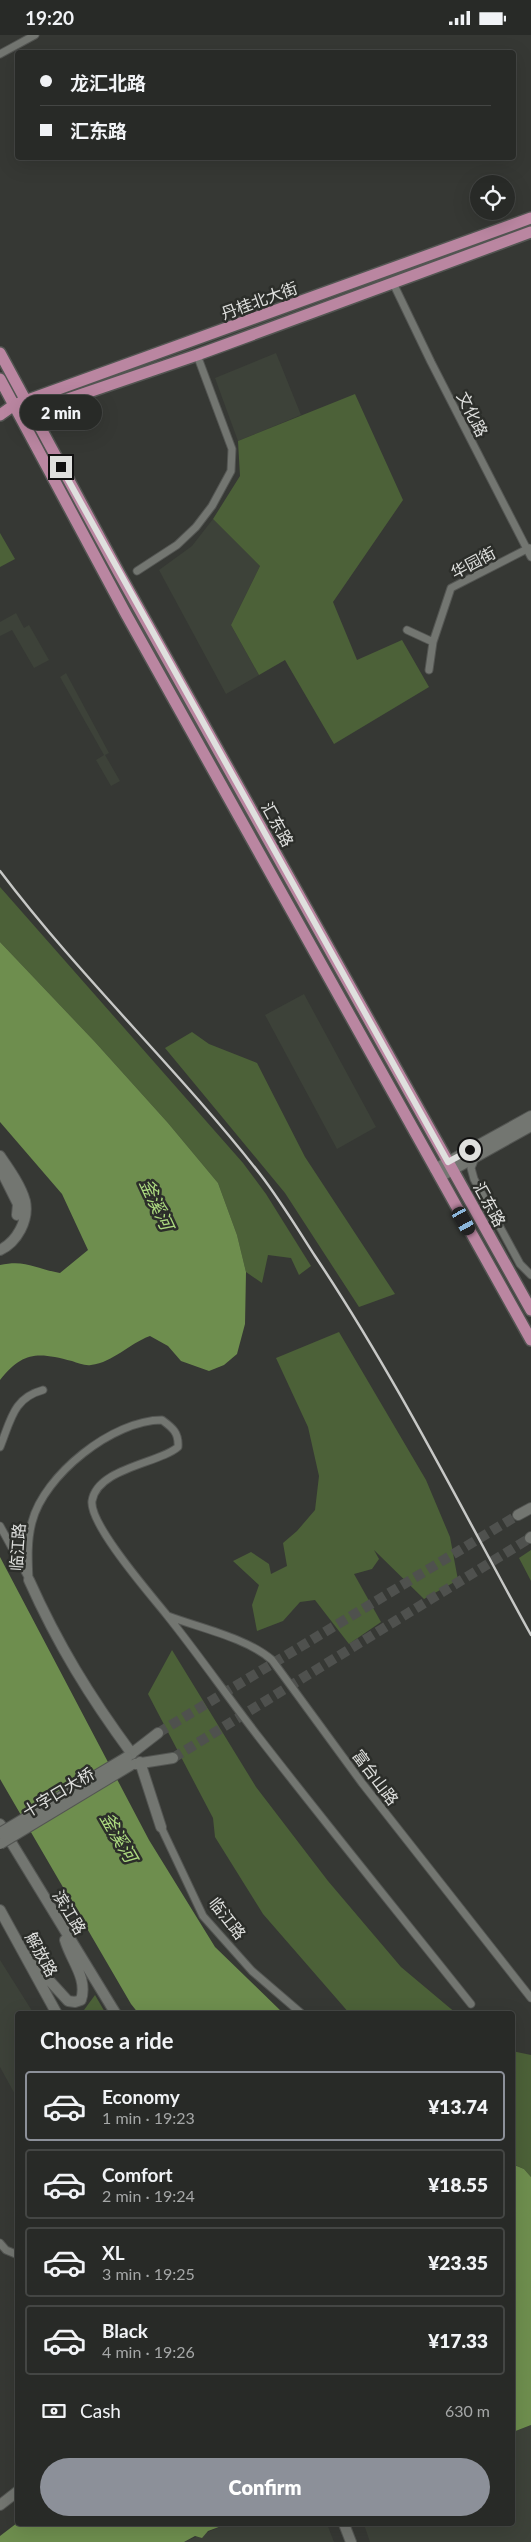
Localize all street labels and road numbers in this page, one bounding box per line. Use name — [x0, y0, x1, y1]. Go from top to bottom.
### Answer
street label: 丹桂北大街 — [218, 277, 300, 323]
street label: 文化路 — [454, 388, 492, 440]
street label: 华园街 — [447, 542, 499, 582]
street label: 汇东路 — [258, 798, 298, 850]
street label: 汇东路 — [470, 1178, 510, 1230]
street label: 临江路 — [6, 1522, 28, 1572]
street label: 富台山路 — [349, 1746, 403, 1808]
street label: 十字口大桥 — [19, 1763, 97, 1821]
street label: 滨江路 — [49, 1887, 91, 1937]
street label: 临江路 — [206, 1893, 250, 1943]
street label: 解放路 — [22, 1928, 62, 1980]

